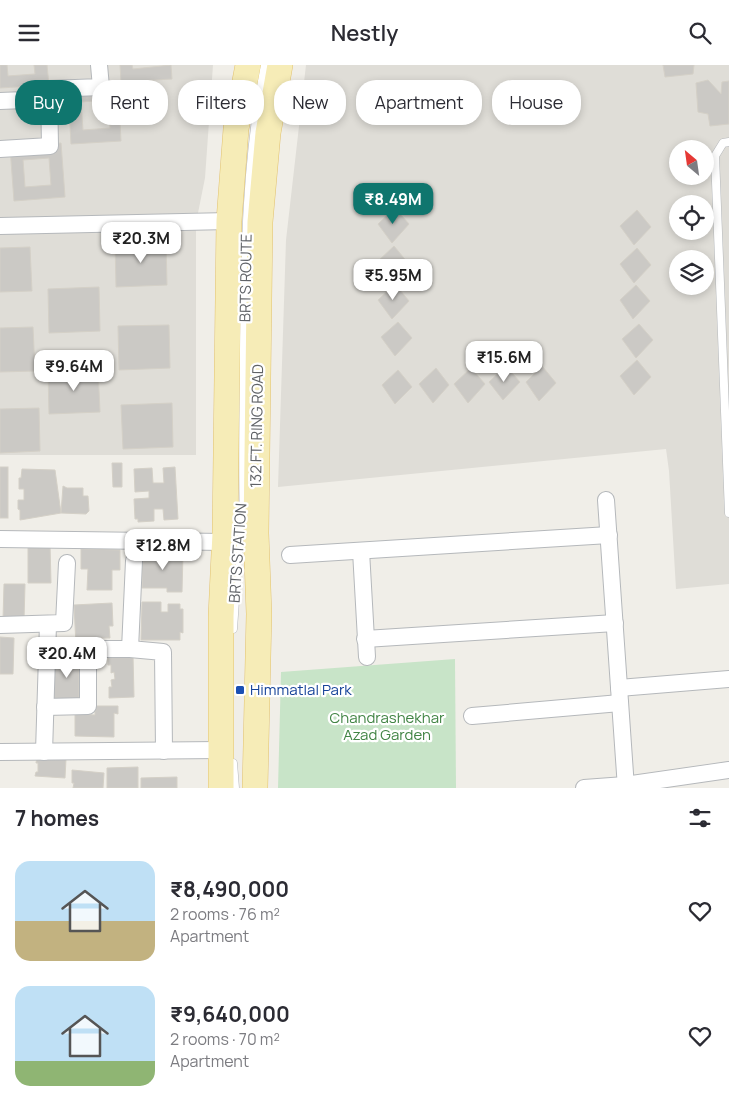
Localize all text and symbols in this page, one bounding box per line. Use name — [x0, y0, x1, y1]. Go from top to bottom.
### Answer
text: Nestly — [331, 18, 398, 48]
icon: menu — [15, 19, 43, 47]
icon: search — [686, 19, 714, 47]
chip: Buy — [15, 80, 82, 125]
chip: Rent — [92, 80, 168, 125]
chip: Filters — [178, 80, 264, 125]
chip: New — [274, 80, 346, 125]
chip: Apartment — [356, 80, 482, 125]
chip: House — [492, 80, 581, 125]
north arrow — [669, 140, 714, 185]
map controls — [669, 140, 714, 295]
pin: ₹8.49M — [352, 183, 434, 225]
text: ₹8.49M — [364, 188, 422, 210]
button: locate — [669, 195, 714, 240]
pin: ₹20.3M — [100, 221, 182, 264]
text: ₹20.3M — [112, 227, 170, 249]
street label: BRTS ROUTE — [234, 234, 257, 322]
button: layers — [669, 250, 714, 295]
pin: ₹5.95M — [352, 259, 434, 301]
text: ₹5.95M — [364, 264, 422, 286]
pin: ₹15.6M — [463, 341, 545, 383]
text: ₹15.6M — [477, 346, 531, 368]
pin: ₹9.64M — [33, 349, 115, 392]
text: ₹9.64M — [45, 355, 103, 377]
street label: 132 FT. RING ROAD — [245, 364, 268, 488]
street label: BRTS STATION — [224, 502, 251, 604]
pin: ₹12.8M — [122, 529, 204, 571]
text: ₹12.8M — [136, 534, 190, 556]
pin: ₹20.4M — [26, 637, 108, 679]
text: ₹20.4M — [38, 642, 96, 664]
place label: Himmatlal Park — [250, 679, 352, 700]
marker: Himmatlal Park — [234, 684, 246, 696]
park label: Chandrashekhar Azad Garden — [330, 707, 445, 745]
text: 7 homes — [15, 804, 99, 832]
icon: filters — [686, 804, 714, 832]
text: ₹8,490,000 — [170, 875, 289, 903]
icon: home — [55, 881, 115, 941]
icon: heart — [686, 897, 714, 925]
text: 2 rooms · 76 m² — [170, 903, 280, 925]
text: Apartment — [170, 925, 249, 947]
text: ₹9,640,000 — [170, 1000, 290, 1028]
icon: home — [55, 1006, 115, 1066]
icon: heart — [686, 1022, 714, 1050]
text: 2 rooms · 70 m² — [170, 1028, 280, 1050]
text: Apartment — [170, 1050, 249, 1072]

